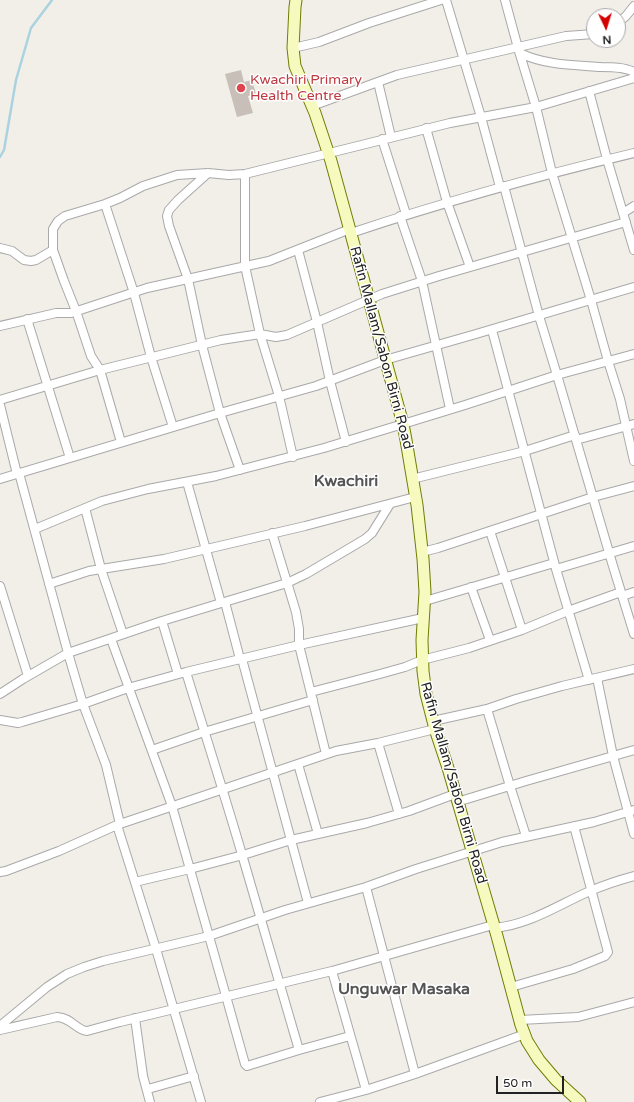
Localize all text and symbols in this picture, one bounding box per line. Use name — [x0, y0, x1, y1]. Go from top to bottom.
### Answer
north arrow — [586, 8, 626, 48]
text: N — [602, 33, 612, 46]
place label: Kwachiri Primary Health Centre — [250, 72, 362, 104]
marker: Kwachiri Primary Health Centre — [235, 82, 247, 94]
street label: Rafin Mallam/Sabon Birni Road — [346, 245, 416, 451]
district label: Kwachiri — [314, 472, 378, 492]
street label: Rafin Mallam/Sabon Birni Road — [416, 680, 490, 886]
district label: Unguwar Masaka — [338, 980, 470, 1000]
scale bar — [498, 1068, 566, 1094]
text: 50 m — [503, 1076, 532, 1090]

